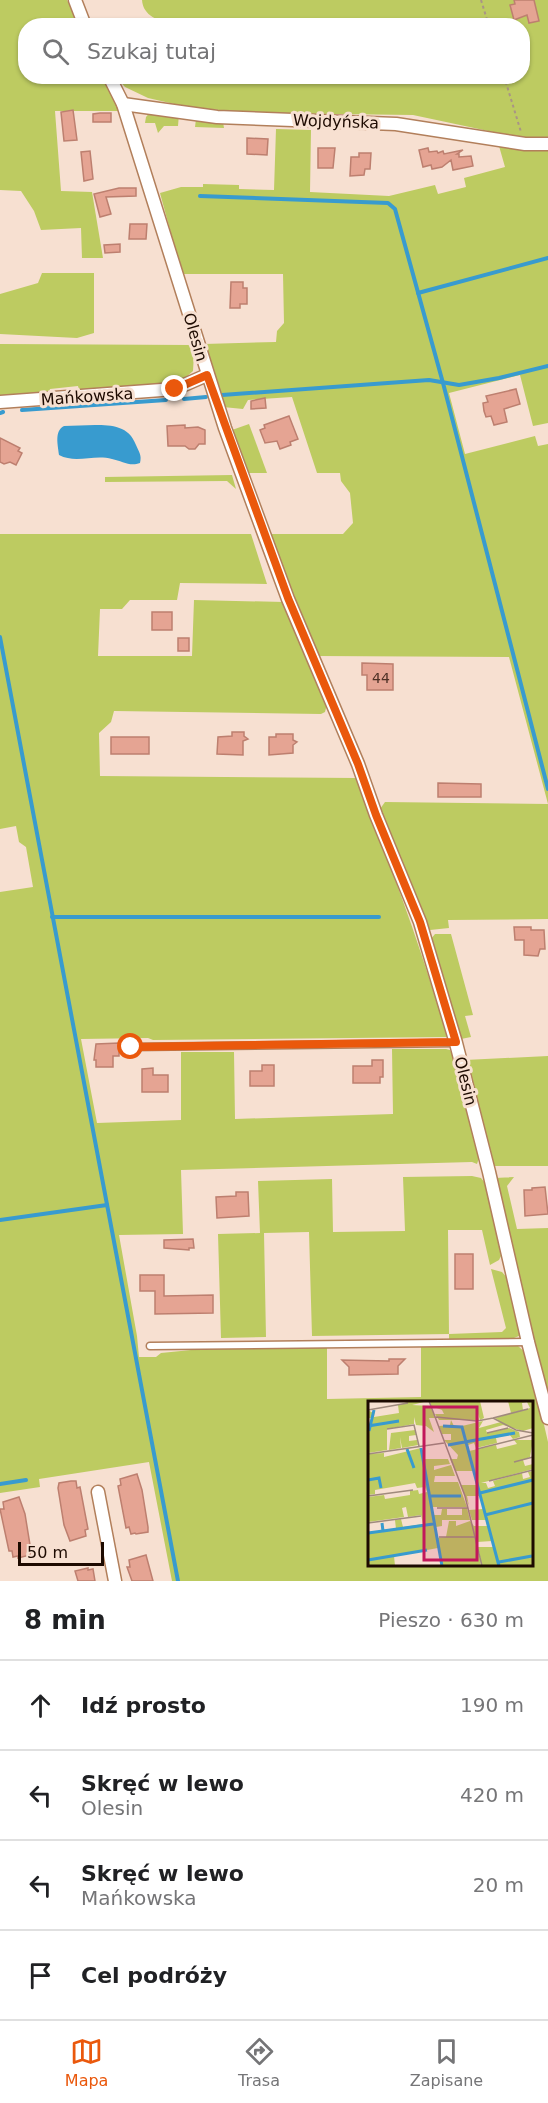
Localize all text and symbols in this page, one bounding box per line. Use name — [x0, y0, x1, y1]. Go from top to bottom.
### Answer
search box — [18, 18, 530, 84]
icon: search — [39, 35, 72, 68]
text: Szukaj tutaj — [87, 39, 216, 64]
street label: Wojdyńska — [293, 111, 379, 132]
street label: Olesin — [180, 311, 212, 364]
route end — [161, 375, 187, 401]
street label: Mańkowska — [40, 384, 134, 409]
house number: 44 — [372, 670, 390, 686]
route start — [117, 1033, 143, 1059]
street label: Olesin — [450, 1055, 481, 1108]
inset map — [368, 1401, 533, 1566]
scale bar — [18, 1539, 104, 1566]
text: 50 m — [27, 1543, 68, 1562]
text: 8 min — [24, 1605, 106, 1635]
text: Pieszo · 630 m — [378, 1608, 524, 1632]
icon: ahead — [24, 1689, 57, 1722]
text: Idź prosto — [81, 1693, 206, 1718]
text: 190 m — [460, 1693, 524, 1717]
text: Skręć w lewo — [81, 1771, 244, 1796]
icon: left — [24, 1779, 57, 1812]
text: 420 m — [460, 1783, 524, 1807]
text: Olesin — [81, 1796, 143, 1820]
text: Skręć w lewo — [81, 1861, 244, 1886]
icon: left — [24, 1869, 57, 1902]
text: 20 m — [473, 1873, 524, 1897]
text: Mańkowska — [81, 1886, 197, 1910]
icon: arrive — [24, 1959, 57, 1992]
text: Cel podróży — [81, 1963, 227, 1988]
tab: Mapa — [65, 2035, 108, 2090]
tab: Trasa — [238, 2035, 280, 2090]
tab: Zapisane — [410, 2035, 483, 2090]

